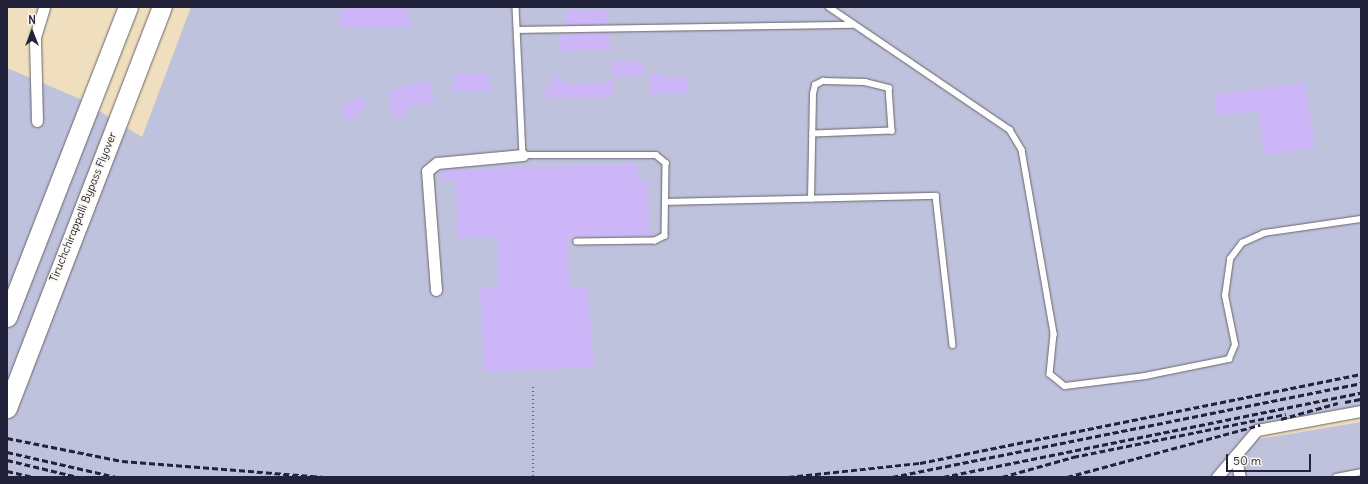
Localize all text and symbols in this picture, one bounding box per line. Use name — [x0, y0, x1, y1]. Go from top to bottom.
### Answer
north arrow — [12, 12, 52, 52]
text: N — [28, 13, 36, 27]
street label: Tiruchchirappalli Bypass Flyover — [47, 130, 119, 284]
scale bar — [1228, 446, 1313, 472]
text: 50 m — [1233, 453, 1261, 468]

